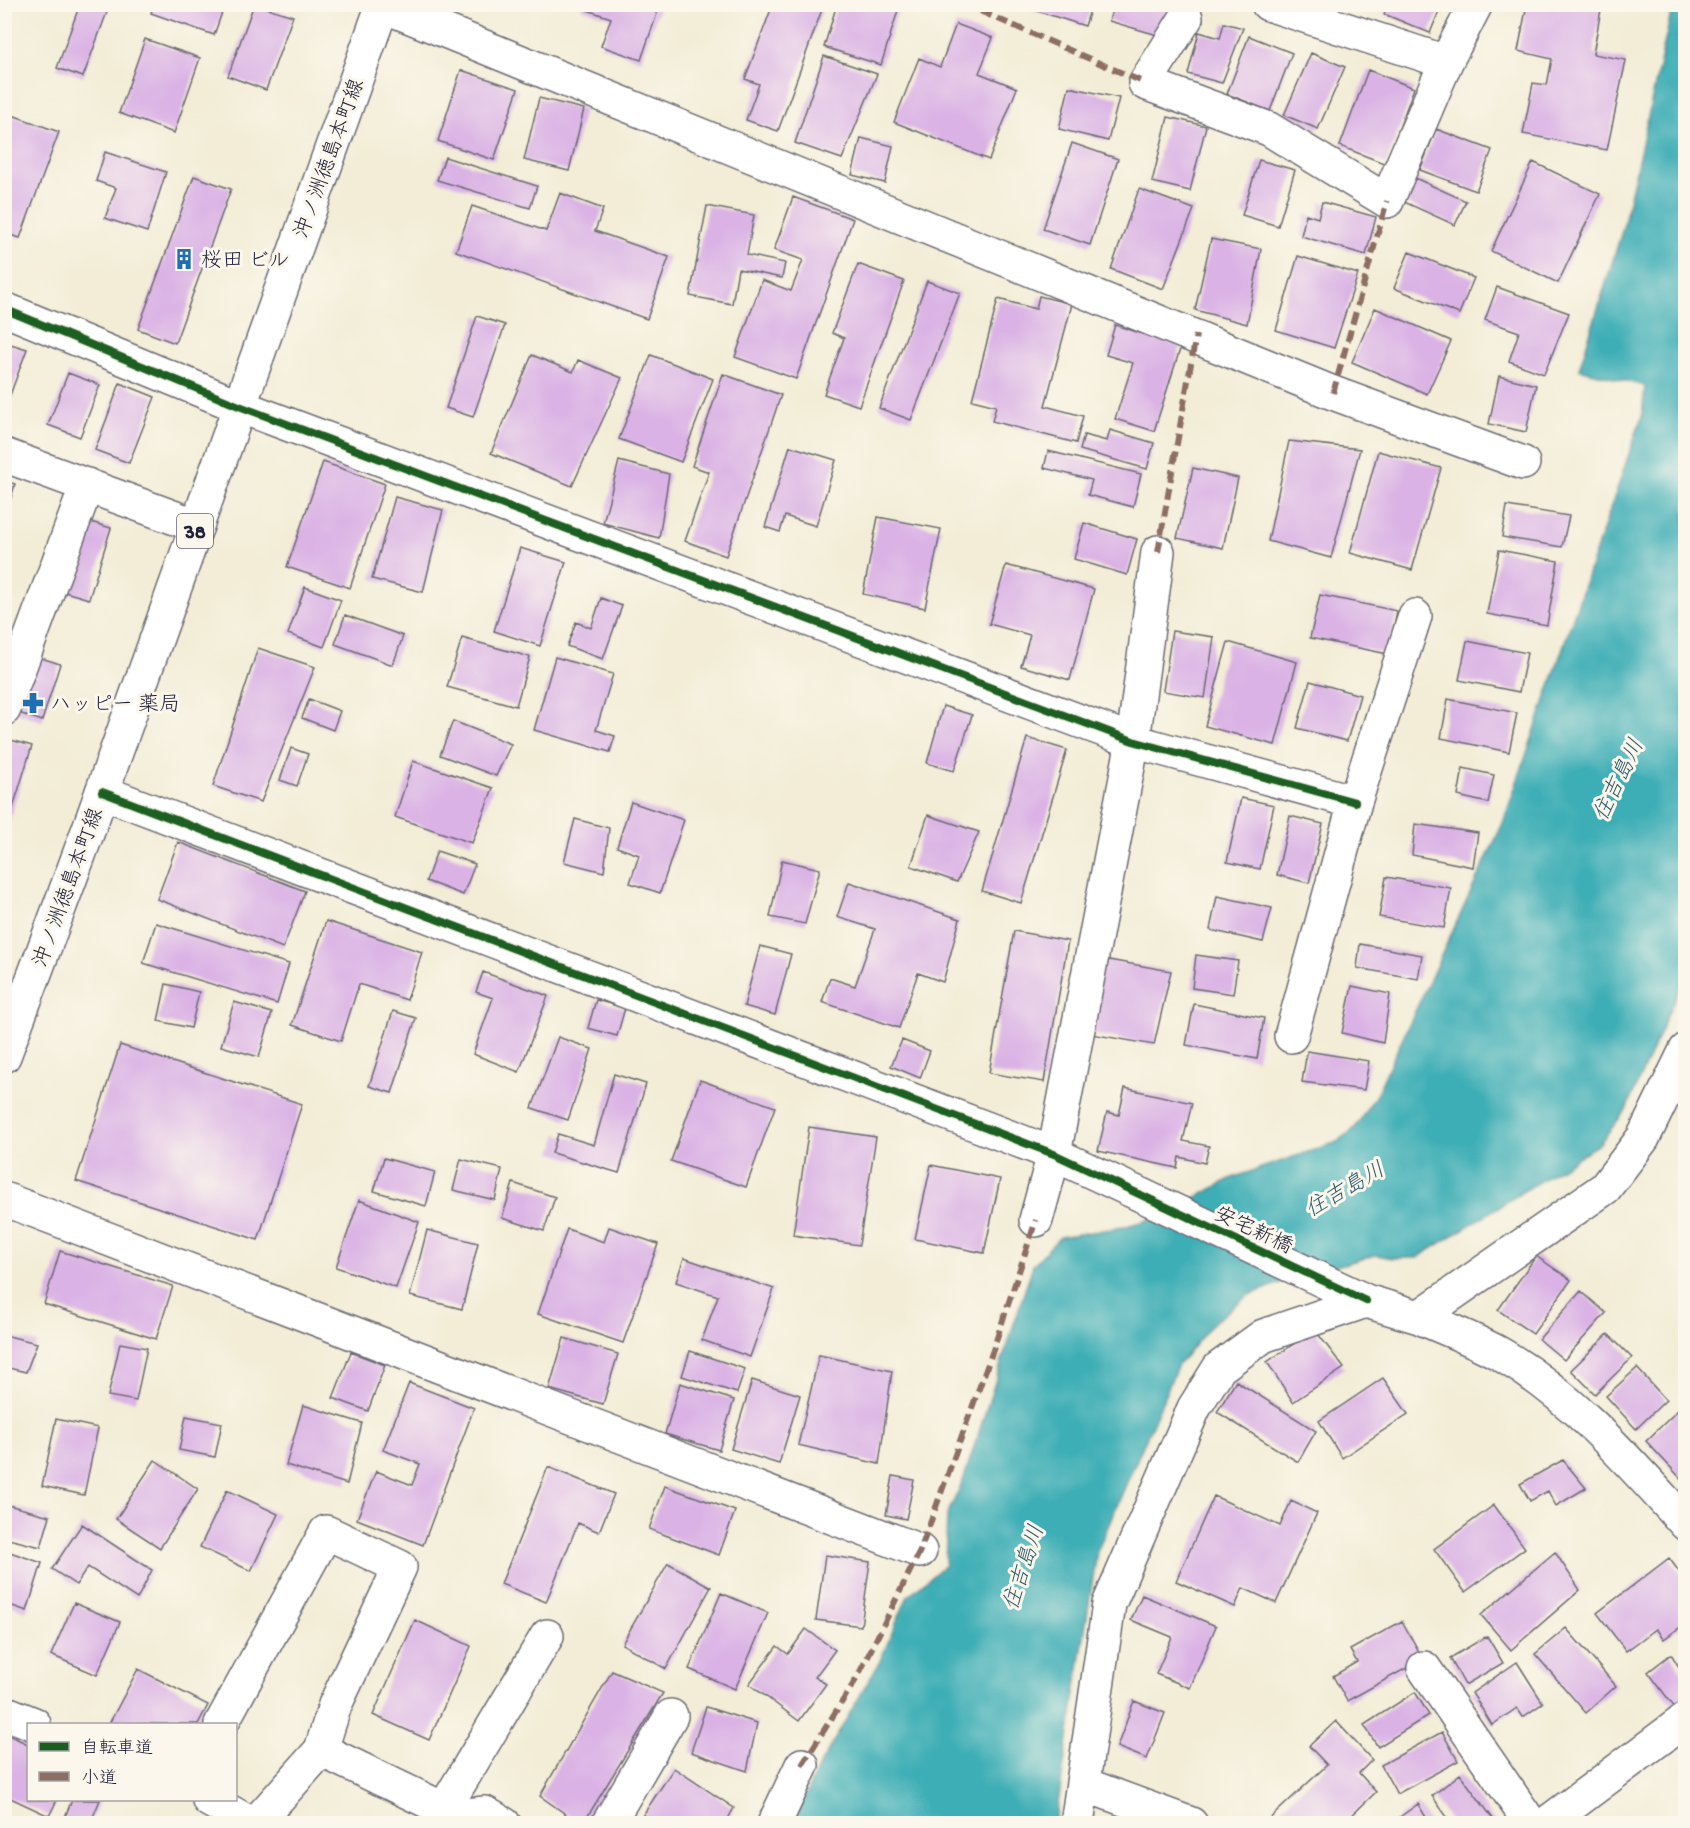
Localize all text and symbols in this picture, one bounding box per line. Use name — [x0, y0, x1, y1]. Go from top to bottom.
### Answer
street label: 沖ノ洲徳島本町線 — [289, 75, 372, 242]
building icon: 桜田 ビル — [172, 247, 196, 271]
place label: 桜田 ビル — [201, 249, 290, 275]
road number: 38 — [177, 514, 213, 548]
pharmacy icon: ハッピー 薬局 — [21, 691, 45, 715]
place label: ハッピー 薬局 — [50, 693, 180, 719]
water label: 住吉島川 — [1589, 735, 1652, 826]
street label: 沖ノ洲徳島本町線 — [28, 804, 111, 971]
water label: 住吉島川 — [1301, 1157, 1391, 1225]
street label: 安宅新橋 — [1209, 1202, 1296, 1261]
water label: 住吉島川 — [999, 1522, 1052, 1614]
legend — [27, 1723, 237, 1801]
text: 自転車道 — [81, 1738, 153, 1760]
text: 小道 — [81, 1768, 117, 1790]

